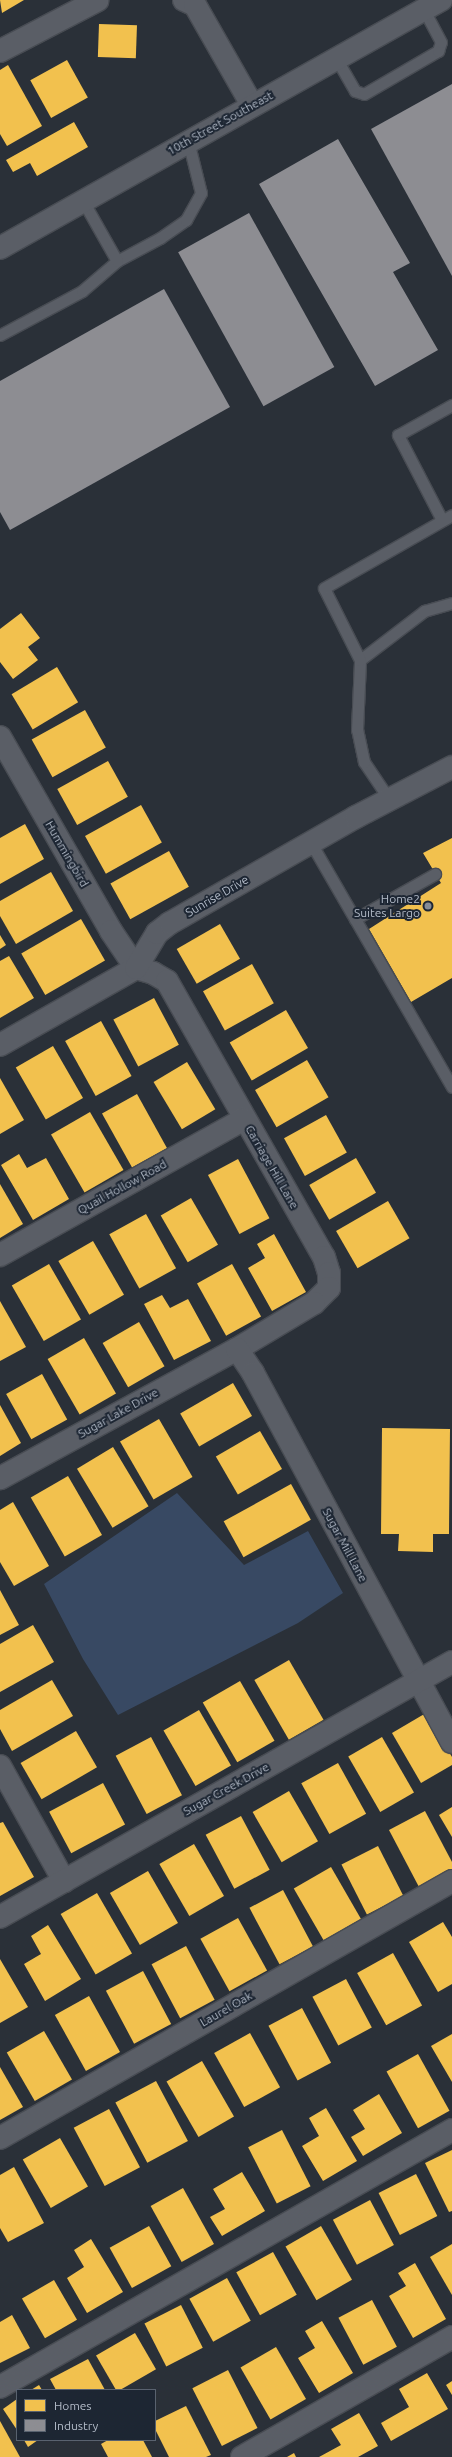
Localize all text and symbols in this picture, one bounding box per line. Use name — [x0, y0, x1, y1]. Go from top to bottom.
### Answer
street label: 10th Street Southeast — [165, 88, 275, 158]
street label: Hummingbird — [42, 818, 92, 890]
street label: Sunrise Drive — [183, 872, 251, 920]
place label: Home2 Suites Largo — [354, 892, 420, 920]
marker: Home2 Suites Largo — [423, 901, 433, 911]
street label: Carriage Hill Lane — [242, 1123, 302, 1211]
street label: Quail Hollow Road — [75, 1157, 169, 1217]
street label: Sugar Lake Drive — [75, 1385, 161, 1441]
street label: Sugar Mill Lane — [319, 1506, 371, 1584]
street label: Sugar Creek Drive — [181, 1759, 271, 1819]
street label: Laurel Oak — [197, 1988, 255, 2030]
legend — [16, 2389, 156, 2441]
text: Homes — [54, 2399, 92, 2412]
text: Industry — [54, 2419, 98, 2432]

